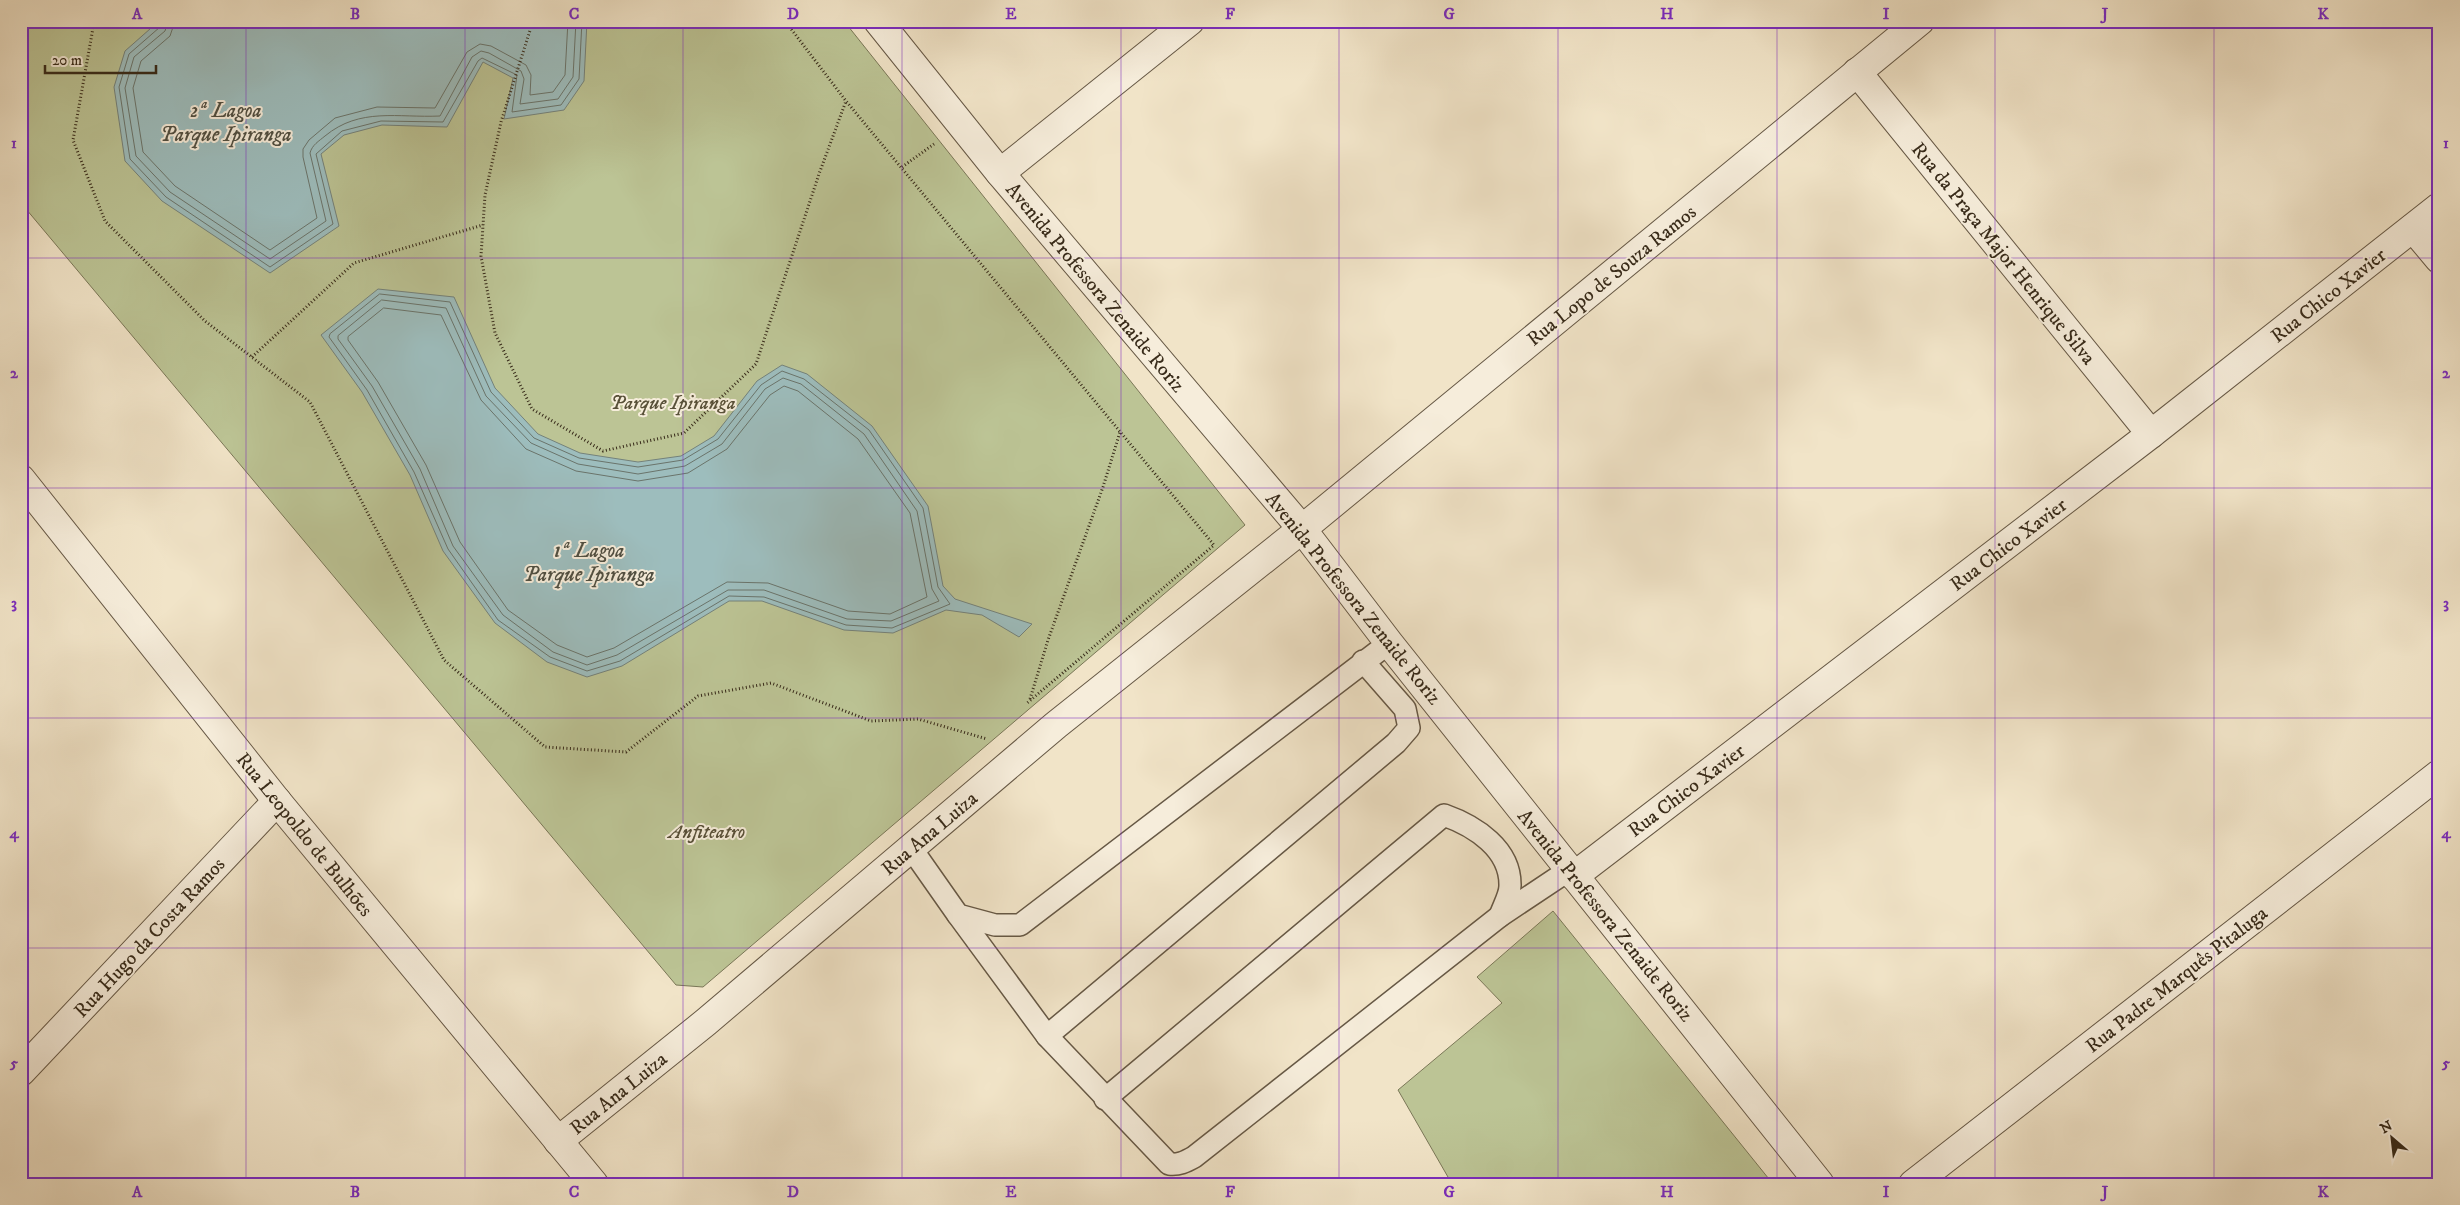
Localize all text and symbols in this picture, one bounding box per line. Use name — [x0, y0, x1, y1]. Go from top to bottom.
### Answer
text: A — [131, 4, 143, 24]
text: B — [350, 4, 360, 24]
text: C — [569, 4, 579, 24]
text: D — [787, 4, 799, 24]
text: E — [1005, 4, 1017, 24]
text: F — [1225, 4, 1235, 24]
text: G — [1443, 4, 1455, 24]
text: H — [1660, 4, 1674, 24]
text: I — [1883, 4, 1890, 24]
text: J — [2100, 4, 2109, 24]
text: K — [2317, 4, 2329, 24]
scale bar — [45, 42, 156, 74]
text: 20 m — [52, 51, 82, 70]
water label: 2ª Lagoa Parque Ipiranga — [160, 98, 292, 149]
text: 1 — [11, 133, 17, 153]
text: 1 — [2443, 133, 2449, 153]
street label: Rua da Praça Major Henrique Silva — [1905, 138, 2101, 371]
street label: Avenida Professora Zenaide Roriz — [1000, 178, 1190, 398]
street label: Rua Lopo de Souza Ramos — [1522, 200, 1702, 352]
street label: Rua Chico Xavier — [2266, 243, 2392, 349]
text: 2 — [10, 363, 19, 383]
text: 2 — [2442, 363, 2451, 383]
park label: Parque Ipiranga — [610, 391, 736, 416]
street label: Avenida Professora Zenaide Roriz — [1259, 488, 1447, 711]
street label: Rua Chico Xavier — [1946, 493, 2073, 597]
water label: 1ª Lagoa Parque Ipiranga — [523, 538, 655, 589]
text: 3 — [11, 593, 17, 613]
text: 3 — [2443, 593, 2449, 613]
street label: Rua Chico Xavier — [1624, 739, 1751, 843]
street label: Rua Leopoldo de Bulhões — [230, 748, 378, 922]
street label: Rua Ana Luiza — [877, 786, 984, 882]
street label: Avenida Professora Zenaide Roriz — [1511, 805, 1699, 1028]
park label: Anfiteatro — [667, 820, 745, 845]
text: 4 — [8, 823, 19, 843]
text: 4 — [2440, 823, 2451, 843]
street label: Rua Hugo da Costa Ramos — [69, 852, 231, 1024]
street label: Rua Padre Marquês Pitaluga — [2081, 901, 2273, 1059]
street label: Rua Ana Luiza — [565, 1047, 673, 1141]
text: 5 — [9, 1053, 18, 1073]
text: 5 — [2441, 1053, 2450, 1073]
north arrow — [2368, 1112, 2418, 1162]
text: N — [2377, 1117, 2396, 1138]
text: A — [131, 1182, 143, 1202]
text: B — [350, 1182, 360, 1202]
text: C — [569, 1182, 579, 1202]
text: D — [787, 1182, 799, 1202]
text: E — [1005, 1182, 1017, 1202]
text: F — [1225, 1182, 1235, 1202]
text: G — [1443, 1182, 1455, 1202]
text: H — [1660, 1182, 1674, 1202]
text: I — [1883, 1182, 1890, 1202]
text: J — [2100, 1182, 2109, 1202]
text: K — [2317, 1182, 2329, 1202]

